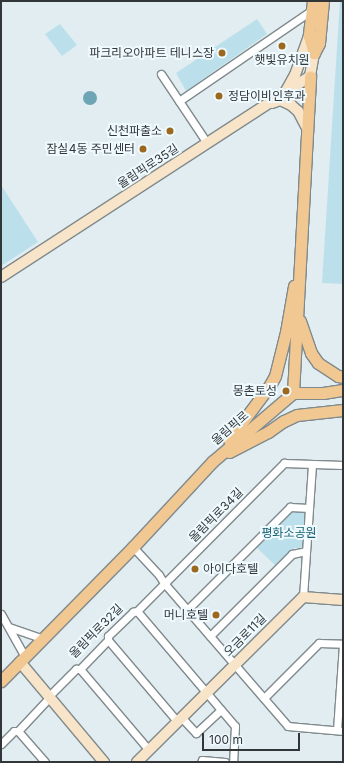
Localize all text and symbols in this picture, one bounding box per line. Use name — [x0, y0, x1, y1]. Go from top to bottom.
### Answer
marker: 햇빛유치원 — [277, 41, 287, 51]
place label: 파크리오아파트 테니스장 — [89, 46, 214, 60]
marker: 파크리오아파트 테니스장 — [217, 48, 227, 58]
place label: 햇빛유치원 — [254, 53, 310, 67]
place label: 정담이비인후과 — [228, 89, 305, 103]
marker: 정담이비인후과 — [213, 90, 225, 102]
place label: 신천파출소 — [107, 124, 162, 138]
marker: 신천파출소 — [165, 126, 175, 136]
street label: 올림픽로35길 — [115, 141, 181, 191]
place label: 잠실4동 주민센터 — [47, 142, 135, 156]
marker: 잠실4동 주민센터 — [138, 144, 148, 154]
place label: 몽촌토성 — [233, 384, 277, 398]
marker: 몽촌토성 — [280, 385, 292, 397]
street label: 올림픽로 — [209, 408, 251, 448]
street label: 올림픽로34길 — [186, 485, 246, 545]
park label: 평화소공원 — [261, 526, 317, 540]
place label: 아이다호텔 — [203, 562, 258, 576]
marker: 아이다호텔 — [190, 564, 200, 574]
street label: 올림픽로32길 — [66, 601, 126, 661]
place label: 머니호텔 — [164, 608, 208, 622]
marker: 머니호텔 — [211, 610, 221, 620]
street label: 오금로11길 — [221, 611, 269, 659]
scale bar — [204, 725, 302, 751]
text: 100 m — [209, 732, 243, 747]

